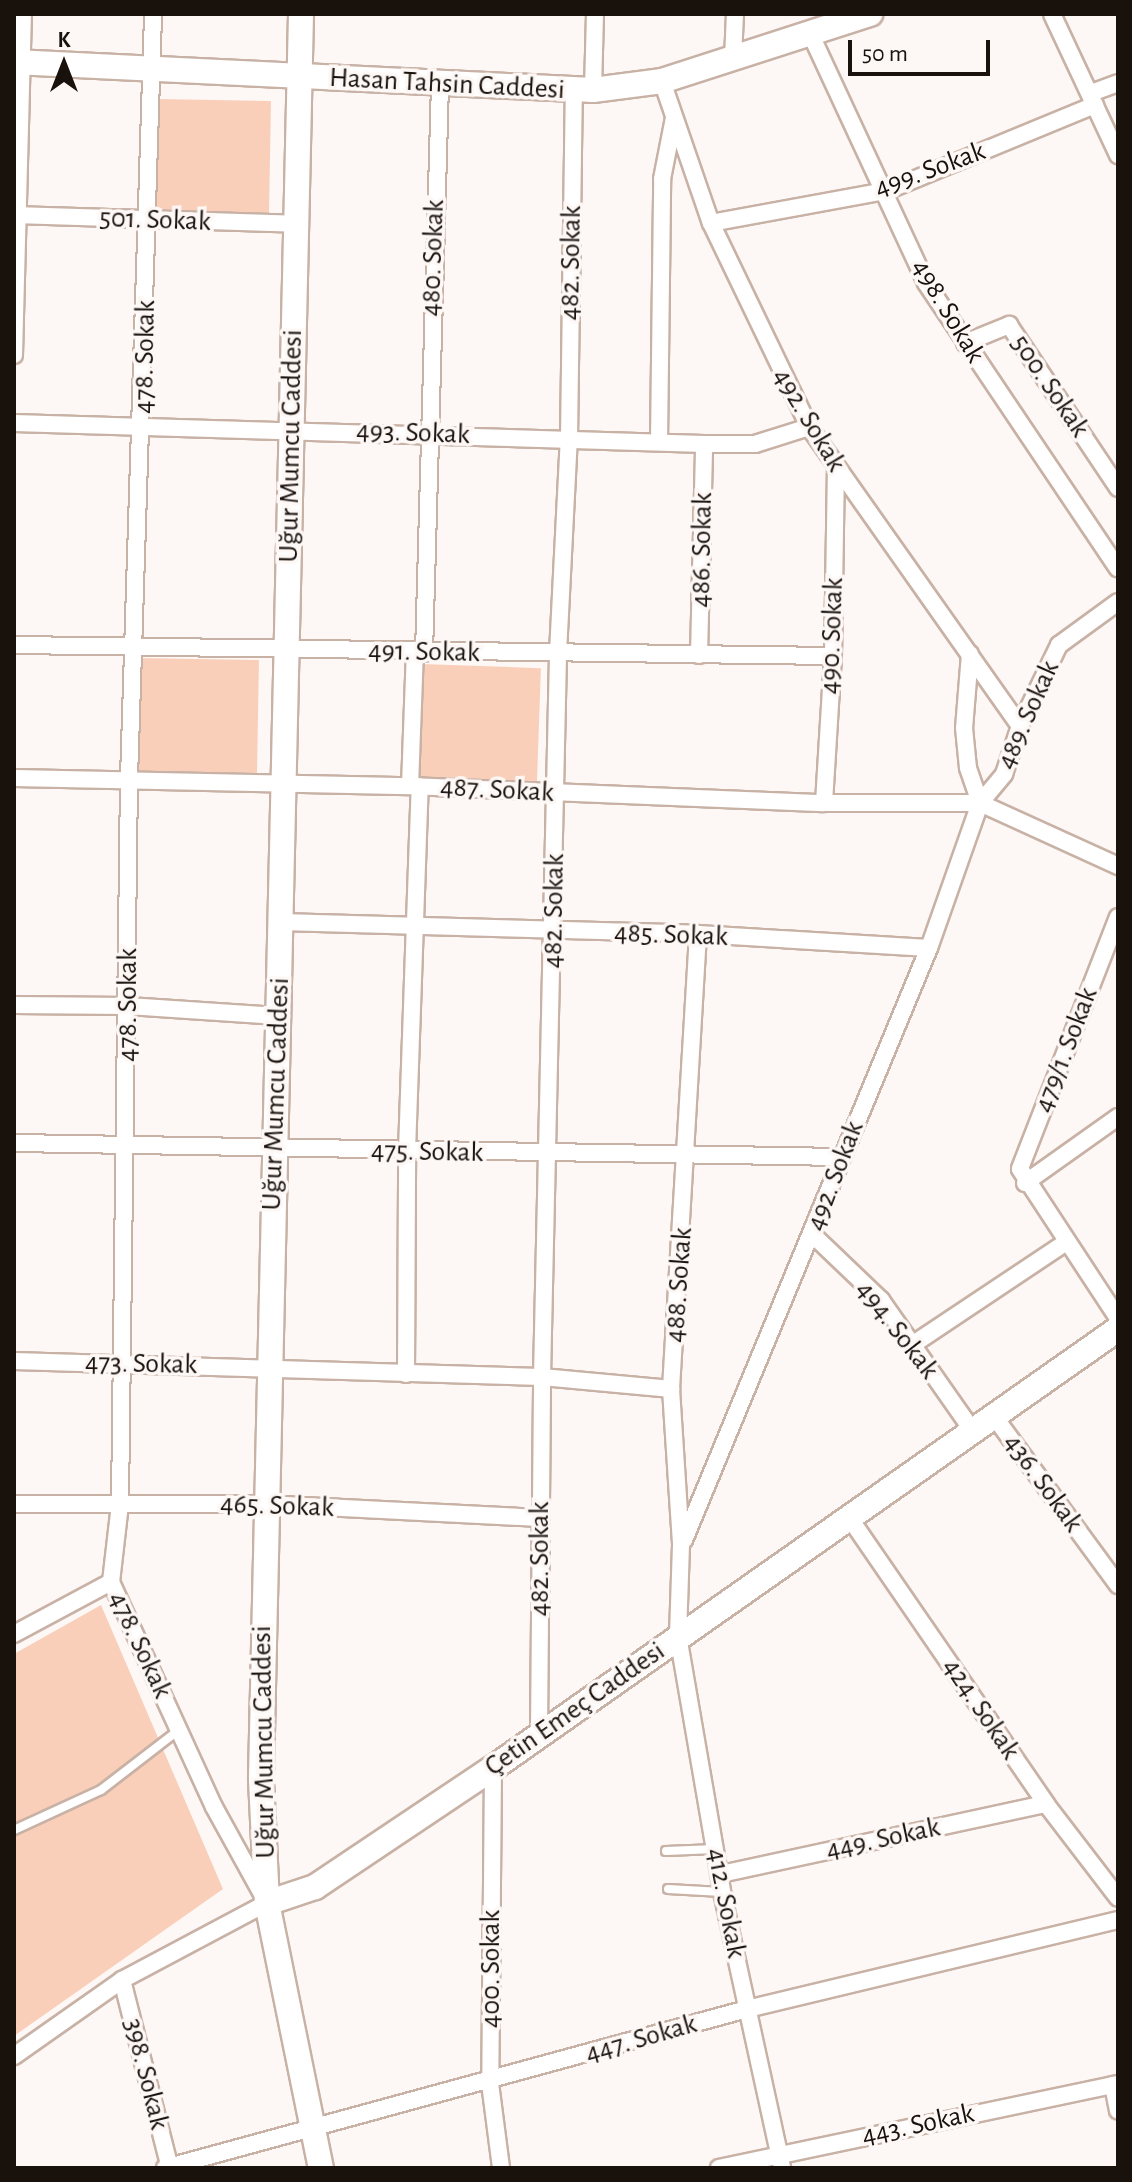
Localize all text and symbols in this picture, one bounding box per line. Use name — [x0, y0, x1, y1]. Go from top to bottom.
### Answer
north arrow — [24, 24, 104, 104]
scale bar — [852, 24, 994, 74]
text: K — [58, 29, 70, 51]
text: 50 m — [862, 42, 908, 66]
street label: Hasan Tahsin Caddesi — [328, 61, 566, 107]
street label: 499. Sokak — [870, 135, 990, 205]
street label: 480. Sokak — [414, 199, 452, 317]
street label: 501. Sokak — [99, 201, 211, 239]
street label: 482. Sokak — [553, 205, 589, 321]
street label: 498. Sokak — [904, 253, 992, 369]
street label: 478. Sokak — [127, 300, 163, 414]
street label: 500. Sokak — [1003, 328, 1097, 444]
street label: Uğur Mumcu Caddesi — [272, 329, 310, 563]
street label: 492. Sokak — [765, 362, 853, 478]
street label: 493. Sokak — [356, 414, 470, 452]
street label: 486. Sokak — [684, 492, 720, 608]
street label: 490. Sokak — [813, 577, 851, 695]
street label: 491. Sokak — [368, 634, 480, 670]
street label: 489. Sokak — [989, 656, 1067, 774]
street label: 487. Sokak — [439, 770, 555, 810]
street label: 482. Sokak — [536, 853, 572, 969]
street label: 485. Sokak — [614, 916, 728, 954]
street label: 478. Sokak — [111, 948, 145, 1062]
street label: Uğur Mumcu Caddesi — [255, 977, 297, 1211]
street label: 479/1. Sokak — [1027, 983, 1105, 1117]
street label: 492. Sokak — [799, 1116, 871, 1236]
street label: 475. Sokak — [371, 1134, 483, 1170]
street label: 488. Sokak — [658, 1226, 700, 1344]
street label: 494. Sokak — [848, 1274, 946, 1386]
street label: 473. Sokak — [85, 1346, 197, 1382]
street label: 436. Sokak — [996, 1427, 1090, 1539]
street label: 465. Sokak — [220, 1487, 334, 1525]
street label: 482. Sokak — [523, 1502, 557, 1616]
street label: 478. Sokak — [101, 1586, 179, 1704]
street label: Uğur Mumcu Caddesi — [245, 1625, 283, 1859]
street label: Çetin Emeç Caddesi — [478, 1634, 672, 1784]
street label: 424. Sokak — [935, 1652, 1027, 1766]
street label: 449. Sokak — [823, 1811, 943, 1867]
street label: 412. Sokak — [699, 1845, 753, 1961]
street label: 400. Sokak — [474, 1910, 508, 2028]
street label: 447. Sokak — [582, 2007, 700, 2071]
street label: 398. Sokak — [116, 2015, 176, 2133]
street label: 443. Sokak — [859, 2097, 977, 2153]

